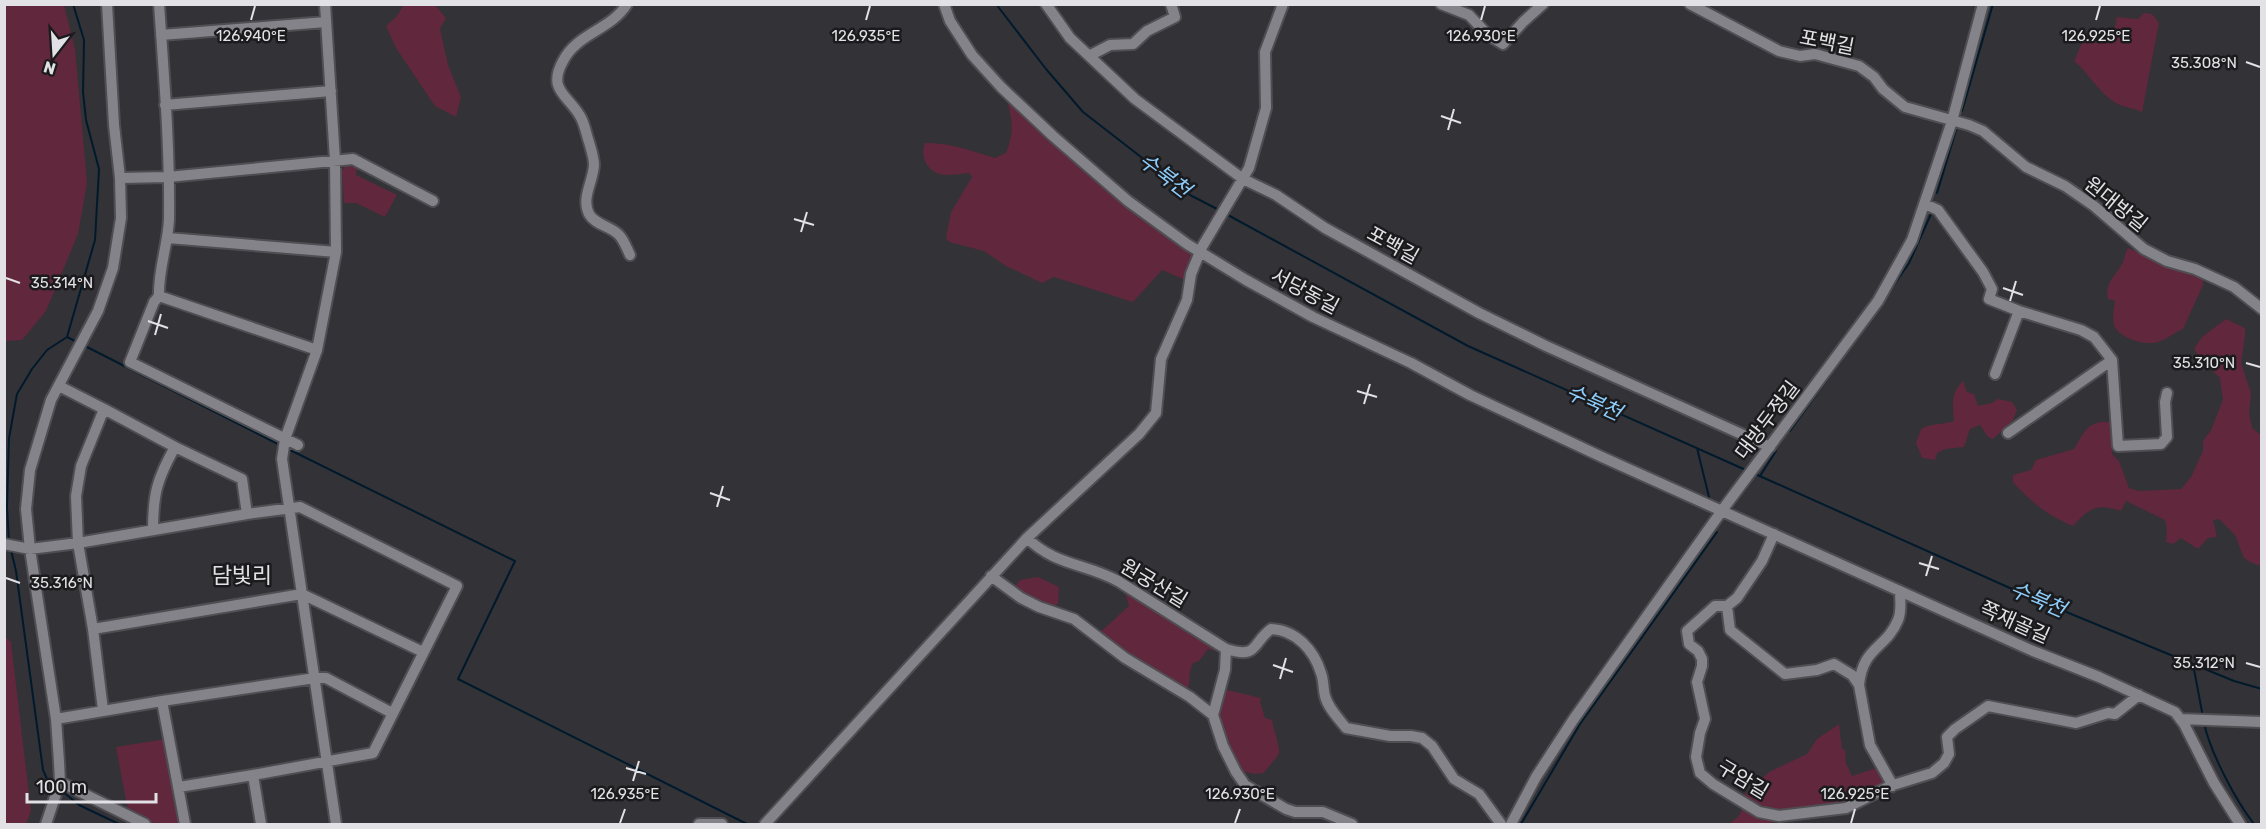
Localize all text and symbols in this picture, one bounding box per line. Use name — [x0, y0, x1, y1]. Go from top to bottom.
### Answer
north arrow — [24, 24, 84, 84]
street label: 포백길 — [1798, 25, 1856, 59]
text: 126.940°E — [216, 27, 286, 45]
text: 126.935°E — [832, 27, 900, 45]
text: 126.930°E — [1446, 27, 1516, 45]
text: 126.925°E — [2062, 27, 2130, 45]
text: 35.308°N — [2171, 54, 2237, 72]
text: N — [41, 57, 58, 79]
water label: 수북천 — [1134, 148, 1198, 204]
street label: 원대방길 — [2080, 172, 2152, 236]
street label: 포백길 — [1363, 221, 1423, 269]
street label: 서당동길 — [1267, 263, 1343, 319]
text: 35.314°N — [31, 274, 93, 292]
text: 35.310°N — [2173, 354, 2235, 372]
street label: 대방두정길 — [1730, 376, 1804, 464]
water label: 수북천 — [1562, 379, 1628, 426]
street label: 원궁산길 — [1116, 554, 1192, 612]
district label: 담빛리 — [212, 562, 272, 589]
text: 35.316°N — [31, 574, 93, 592]
water label: 수북천 — [2006, 576, 2072, 623]
street label: 쪽재골길 — [1976, 596, 2054, 648]
text: 35.312°N — [2173, 654, 2235, 672]
street label: 구암길 — [1713, 754, 1773, 804]
scale bar — [27, 766, 156, 804]
text: 100 m — [36, 776, 87, 798]
text: 126.935°E — [591, 785, 659, 803]
text: 126.930°E — [1205, 785, 1275, 803]
text: 126.925°E — [1821, 785, 1889, 803]

